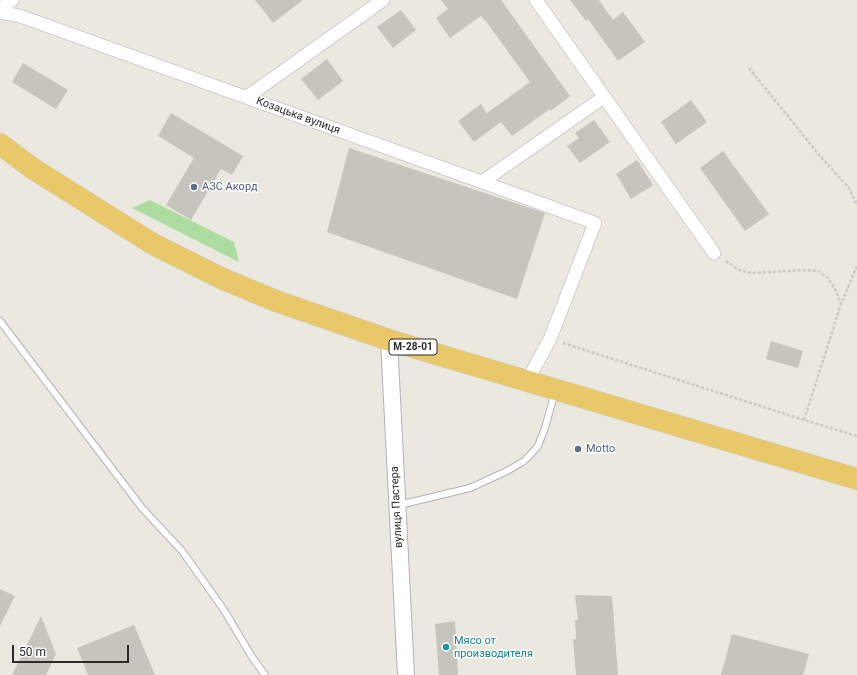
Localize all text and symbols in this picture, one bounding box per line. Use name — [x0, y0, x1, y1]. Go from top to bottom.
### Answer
street label: Козацька вулиця — [254, 95, 342, 137]
place label: АЗС Акорд — [202, 180, 258, 194]
marker: АЗС Акорд — [189, 182, 199, 192]
road number: М-28-01 — [389, 339, 437, 355]
place label: Motto — [586, 442, 615, 456]
marker: Motto — [573, 444, 583, 454]
street label: вулиця Пастера — [388, 466, 406, 548]
place label: Мясо от производителя — [454, 634, 533, 660]
scale bar — [14, 637, 131, 663]
marker: Мясо от производителя — [441, 642, 451, 652]
text: 50 m — [19, 645, 46, 659]

